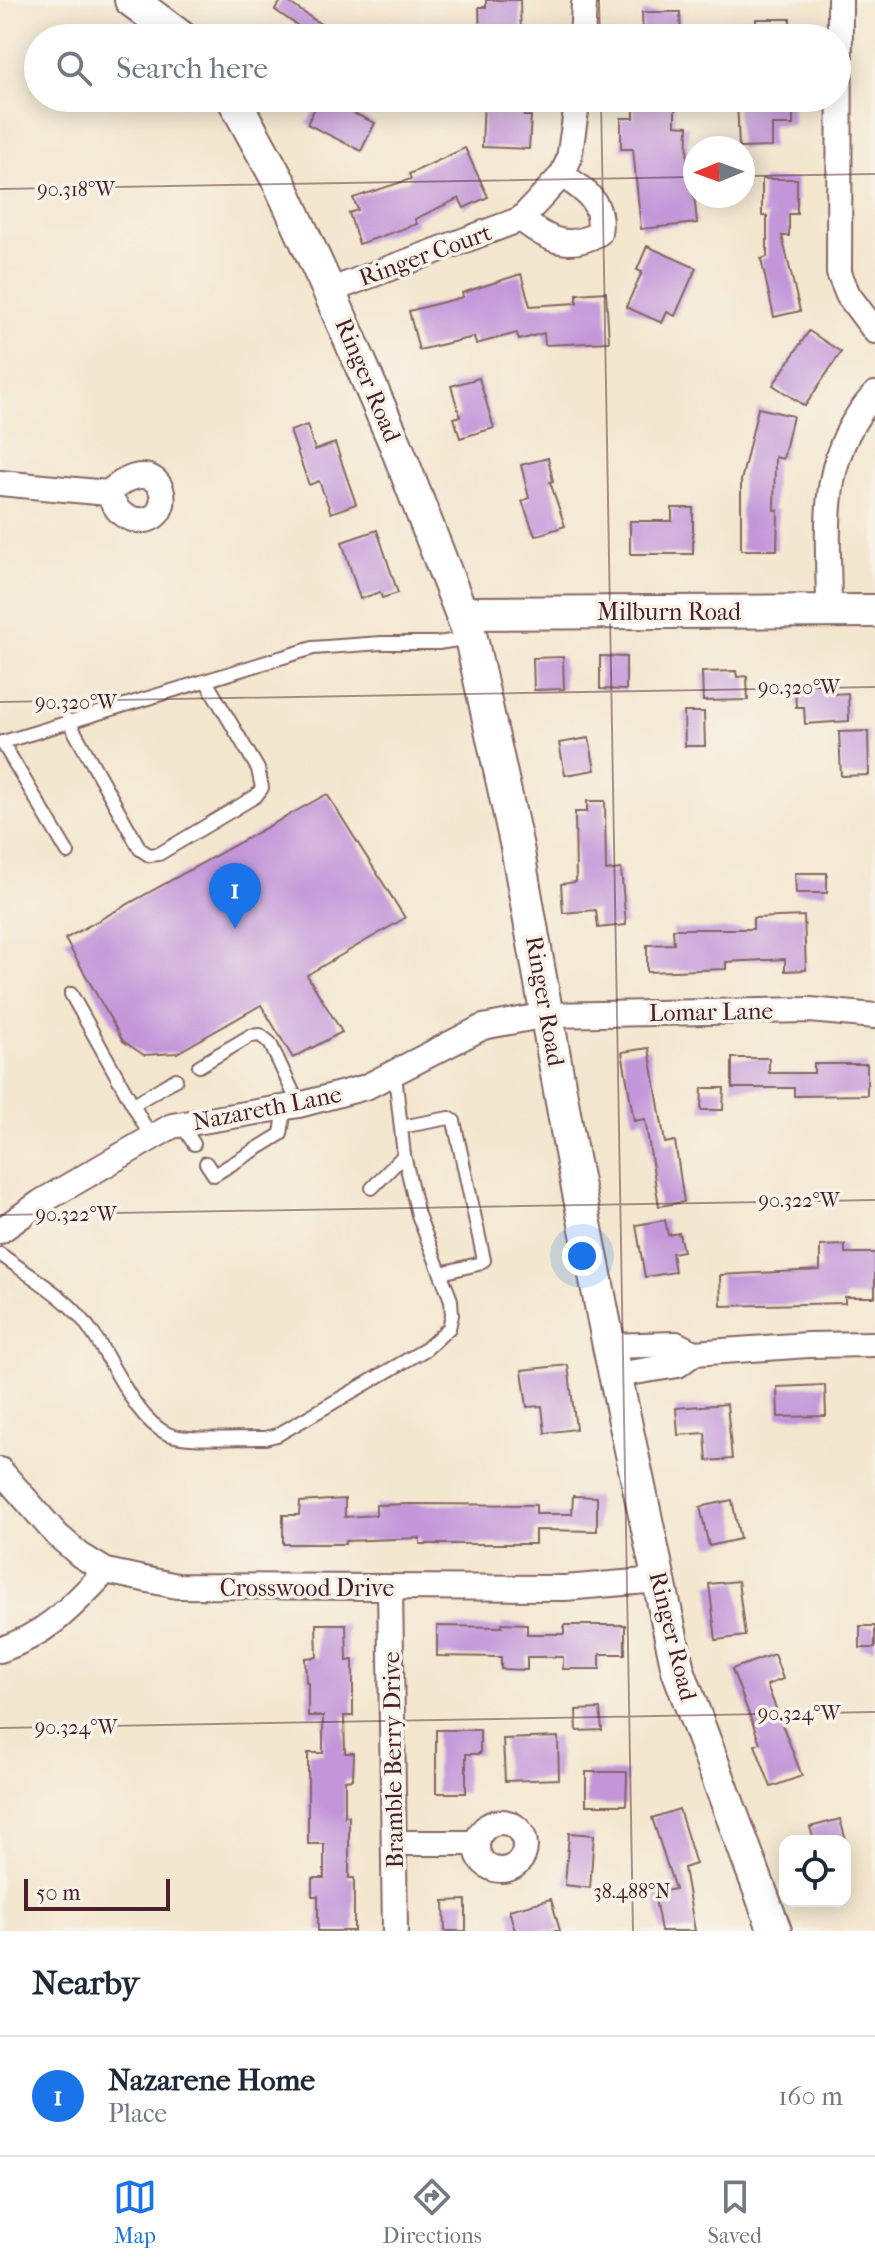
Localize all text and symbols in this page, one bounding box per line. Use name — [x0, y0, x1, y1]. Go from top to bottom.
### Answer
search box — [24, 24, 851, 112]
icon: search — [52, 46, 96, 90]
text: Search here — [116, 51, 268, 86]
north arrow — [683, 136, 755, 208]
text: 90.318°W — [37, 178, 116, 201]
street label: Ringer Court — [355, 218, 496, 292]
street label: Ringer Road — [329, 314, 407, 447]
street label: Milburn Road — [597, 598, 742, 626]
text: 90.320°W — [758, 676, 841, 699]
text: 90.320°W — [35, 691, 118, 714]
pin: 1 — [209, 863, 261, 929]
street label: Ringer Road — [520, 934, 570, 1069]
street label: Lomar Lane — [649, 997, 774, 1027]
street label: Nazareth Lane — [190, 1080, 344, 1136]
text: 90.322°W — [758, 1189, 841, 1212]
text: 90.322°W — [35, 1203, 118, 1226]
your location — [562, 1236, 602, 1276]
street label: Ringer Road — [643, 1569, 703, 1704]
street label: Crosswood Drive — [220, 1574, 394, 1602]
street label: Bramble Berry Drive — [377, 1651, 409, 1869]
text: 90.324°W — [758, 1702, 842, 1725]
text: 90.324°W — [35, 1716, 119, 1739]
map controls — [779, 1835, 851, 1907]
button: locate — [779, 1835, 851, 1907]
scale bar — [24, 1875, 170, 1911]
text: 50 m — [36, 1880, 81, 1906]
text: 38.488°N — [594, 1880, 671, 1903]
text: Nearby — [32, 1963, 139, 2003]
text: Nazarene Home — [108, 2063, 315, 2098]
text: 1 — [53, 2081, 63, 2112]
text: 160 m — [778, 2081, 843, 2112]
text: Place — [108, 2098, 167, 2129]
tab: Map — [113, 2175, 157, 2249]
tab: Directions — [383, 2175, 482, 2249]
tab: Saved — [708, 2175, 762, 2249]

